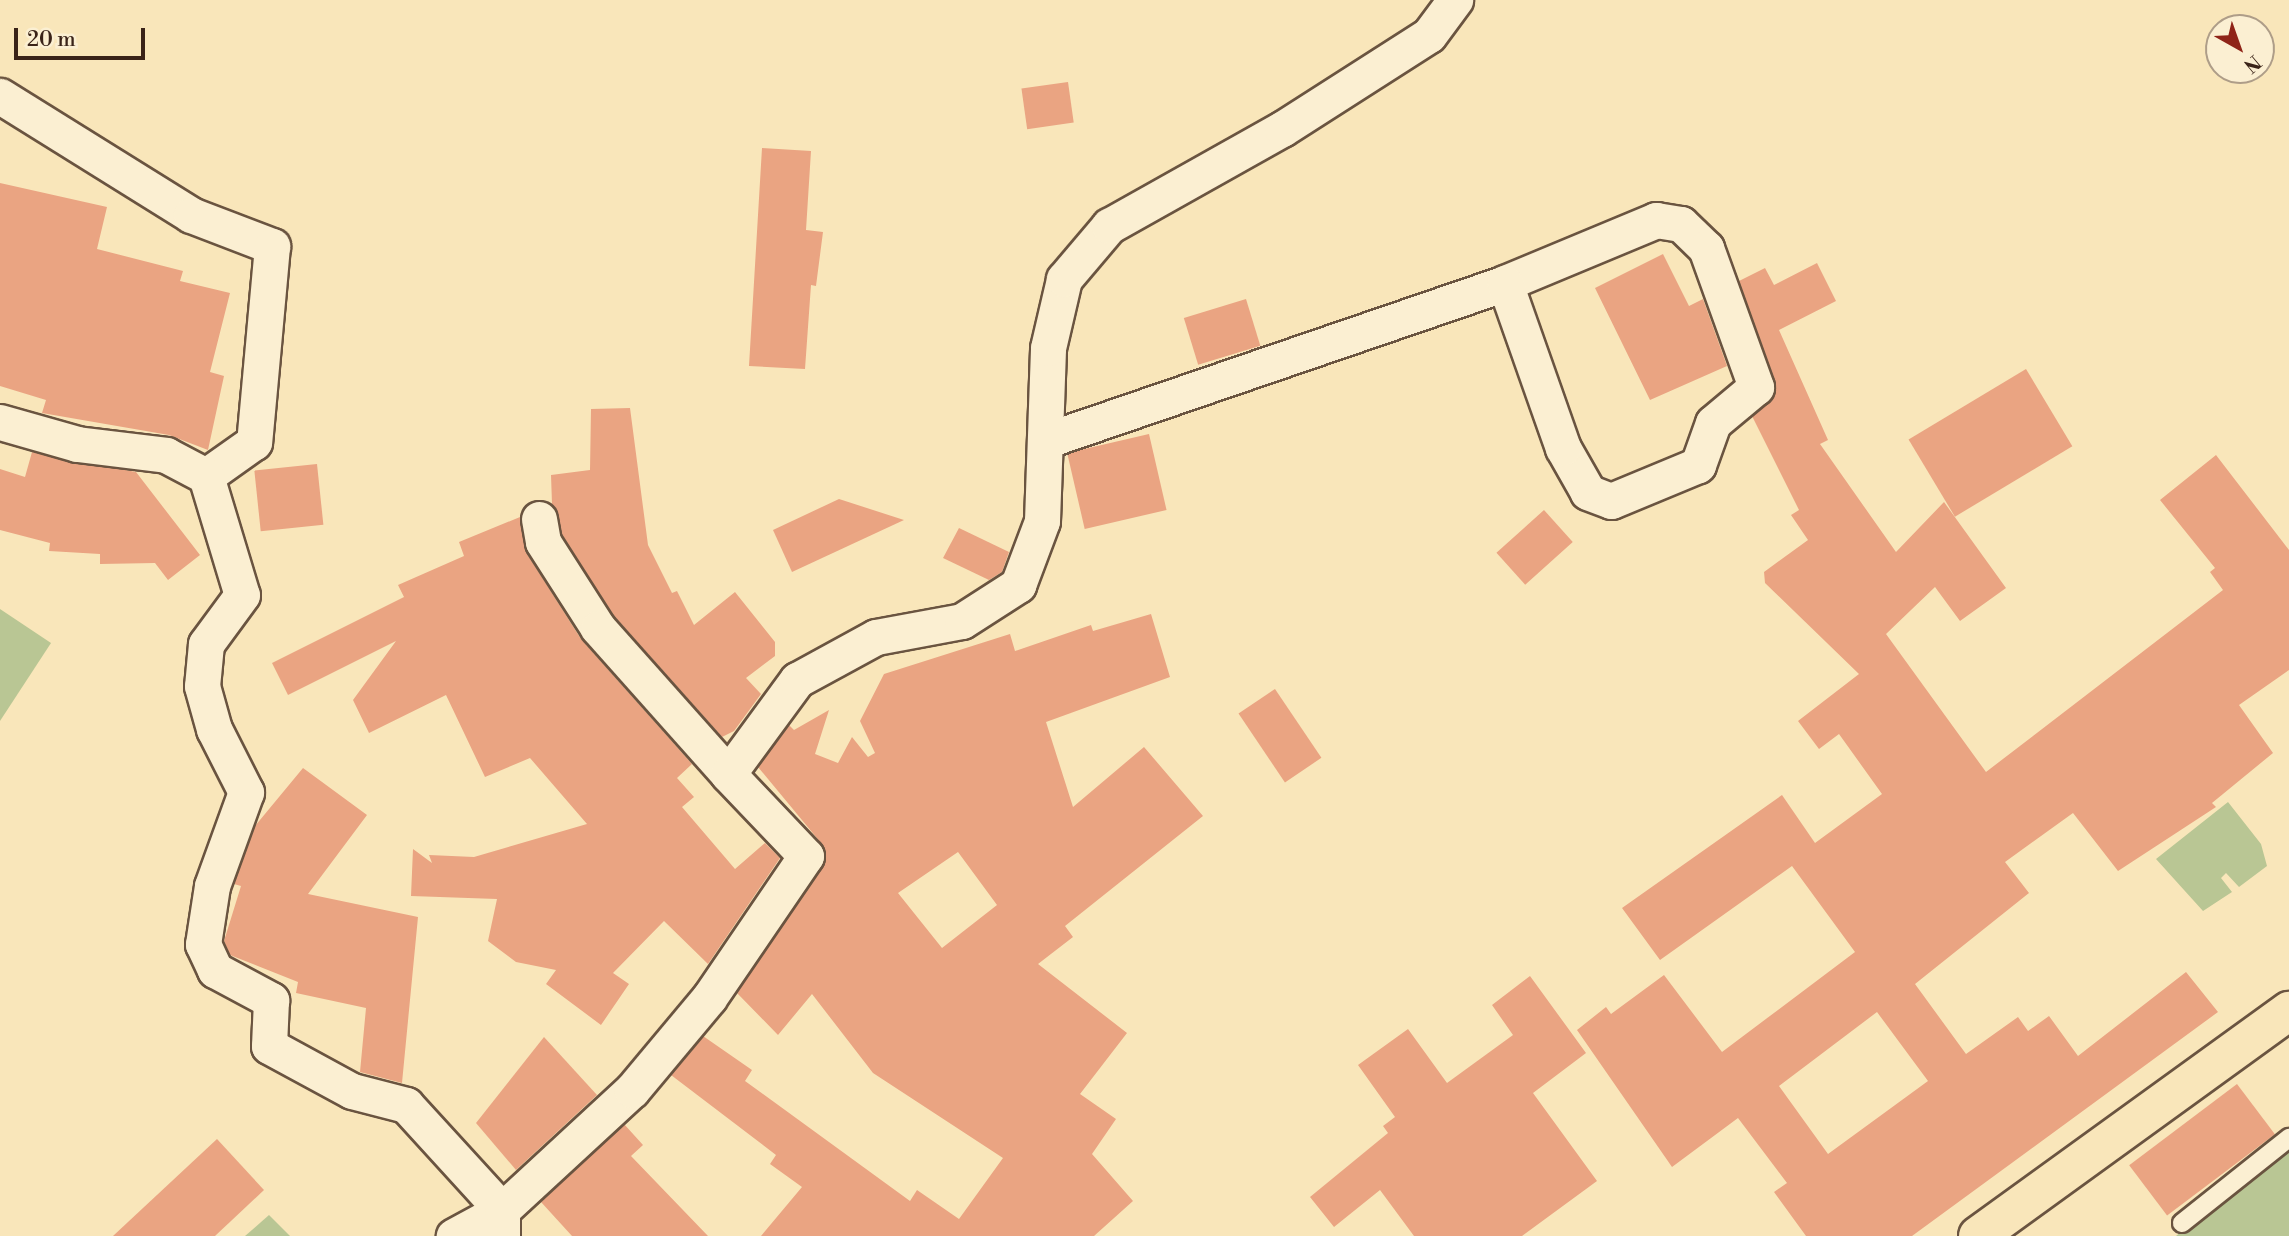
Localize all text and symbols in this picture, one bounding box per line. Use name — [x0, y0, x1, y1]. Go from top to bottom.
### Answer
scale bar — [18, 14, 149, 58]
north arrow — [2205, 14, 2275, 84]
text: 20 m — [27, 27, 76, 53]
text: N — [2239, 50, 2266, 78]

